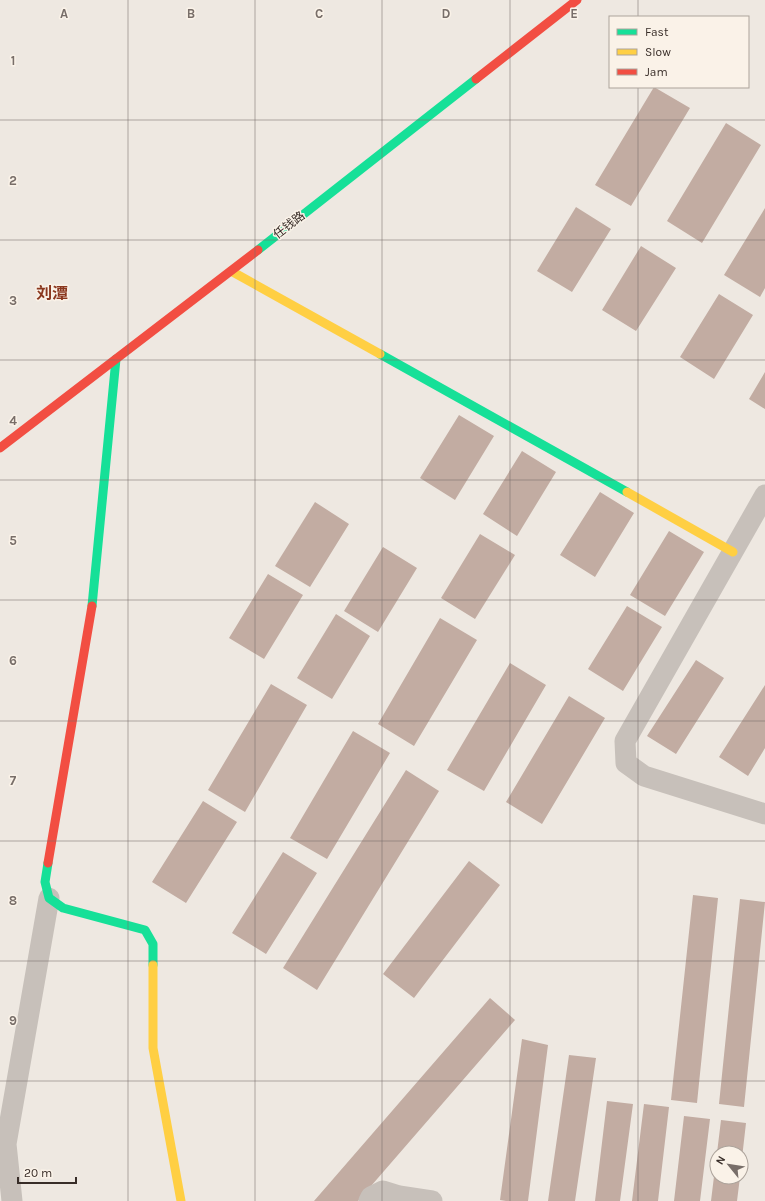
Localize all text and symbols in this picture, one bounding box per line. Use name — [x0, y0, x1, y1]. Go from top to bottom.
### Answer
text: A — [60, 6, 68, 21]
text: B — [187, 6, 195, 21]
text: C — [315, 6, 323, 21]
text: D — [442, 6, 451, 21]
text: E — [570, 6, 578, 21]
legend — [609, 16, 749, 88]
text: Fast — [645, 25, 669, 39]
text: Slow — [645, 45, 671, 59]
text: 1 — [11, 53, 15, 68]
text: Jam — [645, 65, 668, 79]
text: 2 — [9, 173, 17, 188]
street label: 任钱路 — [271, 208, 307, 242]
district label: 刘潭 — [36, 284, 68, 303]
text: 3 — [9, 293, 17, 308]
text: 4 — [9, 413, 17, 428]
text: 5 — [9, 533, 17, 548]
text: 6 — [9, 653, 17, 668]
text: 7 — [10, 773, 17, 788]
text: 8 — [9, 893, 17, 908]
text: 9 — [9, 1013, 17, 1028]
north arrow — [709, 1145, 749, 1185]
text: N — [713, 1154, 728, 1167]
scale bar — [18, 1159, 76, 1185]
text: 20 m — [24, 1166, 52, 1180]

